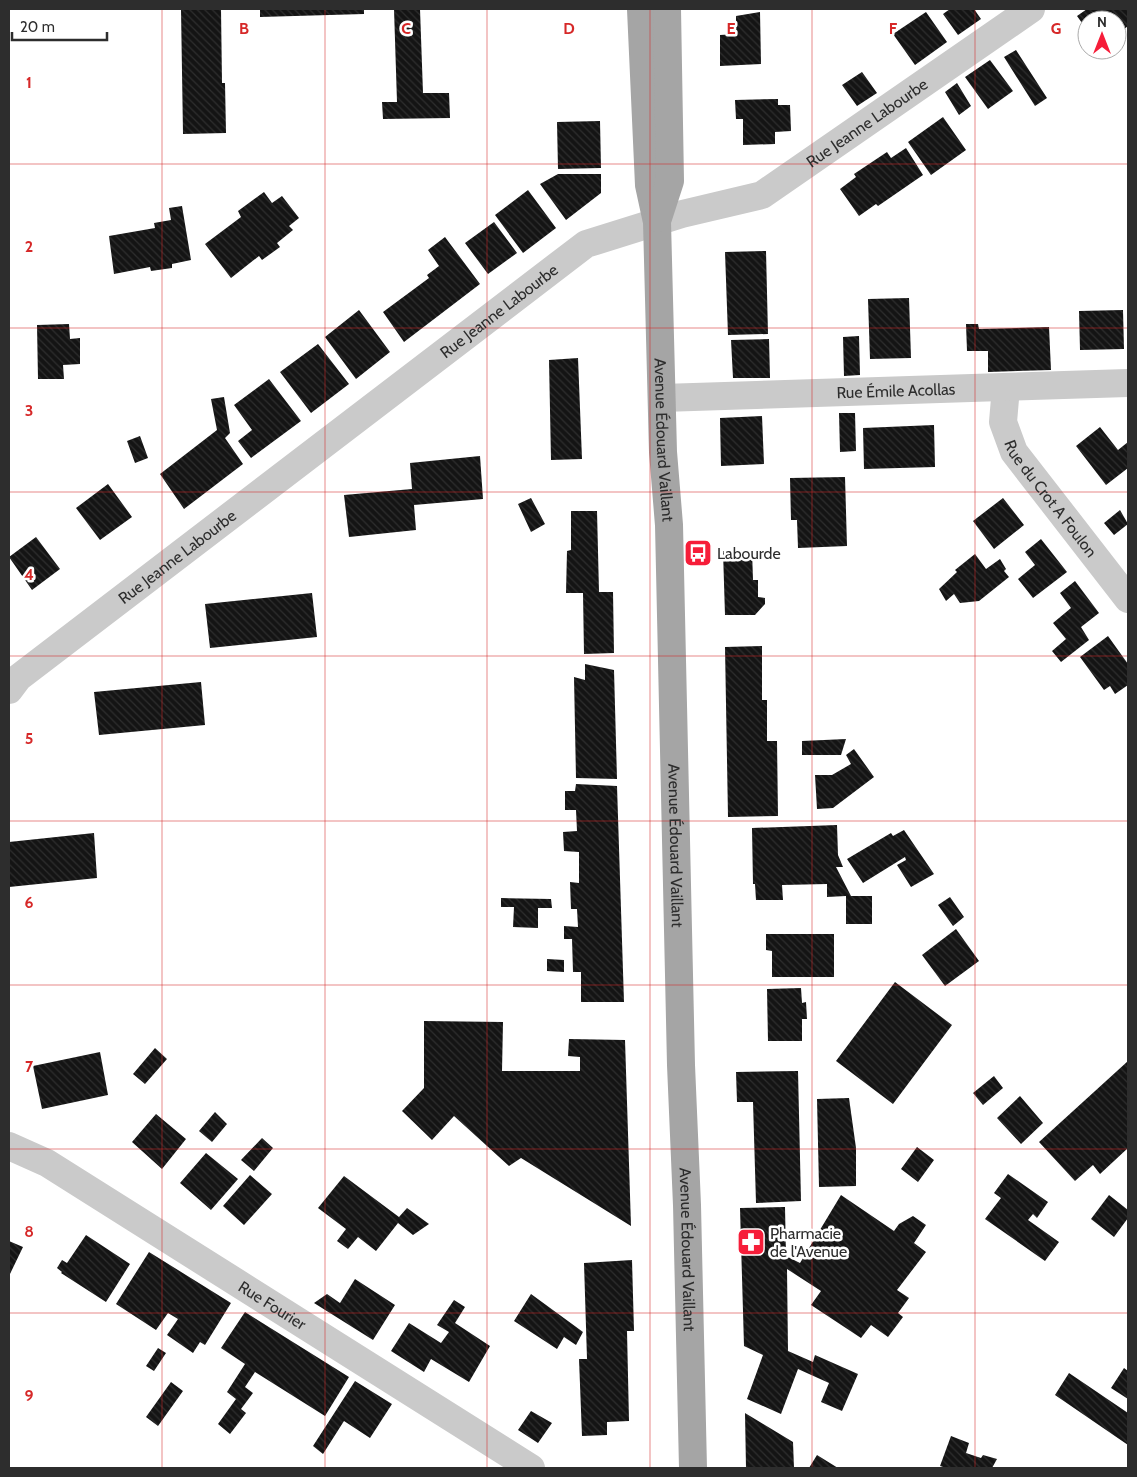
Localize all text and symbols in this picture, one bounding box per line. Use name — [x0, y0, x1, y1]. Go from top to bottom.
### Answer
scale bar — [12, 10, 108, 42]
north arrow — [1077, 10, 1127, 60]
text: N — [1097, 13, 1107, 31]
text: 20 m — [20, 18, 55, 36]
text: B — [239, 19, 249, 38]
text: C — [401, 19, 411, 38]
text: D — [563, 19, 575, 38]
text: E — [726, 19, 736, 38]
text: F — [889, 19, 898, 38]
text: G — [1051, 19, 1061, 38]
text: 1 — [26, 73, 32, 92]
street label: Rue Jeanne Labourbe — [803, 74, 931, 171]
text: 2 — [25, 237, 33, 256]
street label: Rue Jeanne Labourbe — [436, 260, 561, 362]
street label: Avenue Édouard Vaillant — [651, 358, 678, 523]
street label: Rue Émile Acollas — [836, 379, 956, 402]
text: 3 — [25, 401, 33, 420]
street label: Rue du Crot A Foulon — [1001, 437, 1101, 561]
street label: Rue Jeanne Labourbe — [114, 506, 240, 608]
bus stop icon: Labourde — [683, 538, 713, 568]
place label: Labourde — [717, 544, 781, 563]
text: 4 — [24, 565, 34, 584]
text: 5 — [25, 729, 33, 748]
street label: Avenue Édouard Vaillant — [665, 763, 687, 928]
text: 6 — [25, 893, 34, 912]
text: 7 — [25, 1057, 34, 1076]
street label: Avenue Édouard Vaillant — [676, 1167, 699, 1332]
text: 8 — [24, 1222, 34, 1241]
place label: Pharmacie de l'Avenue — [770, 1224, 847, 1261]
pharmacy icon: Pharmacie de l'Avenue — [736, 1227, 766, 1257]
street label: Rue Fourier — [235, 1277, 310, 1334]
text: 9 — [25, 1386, 34, 1405]

